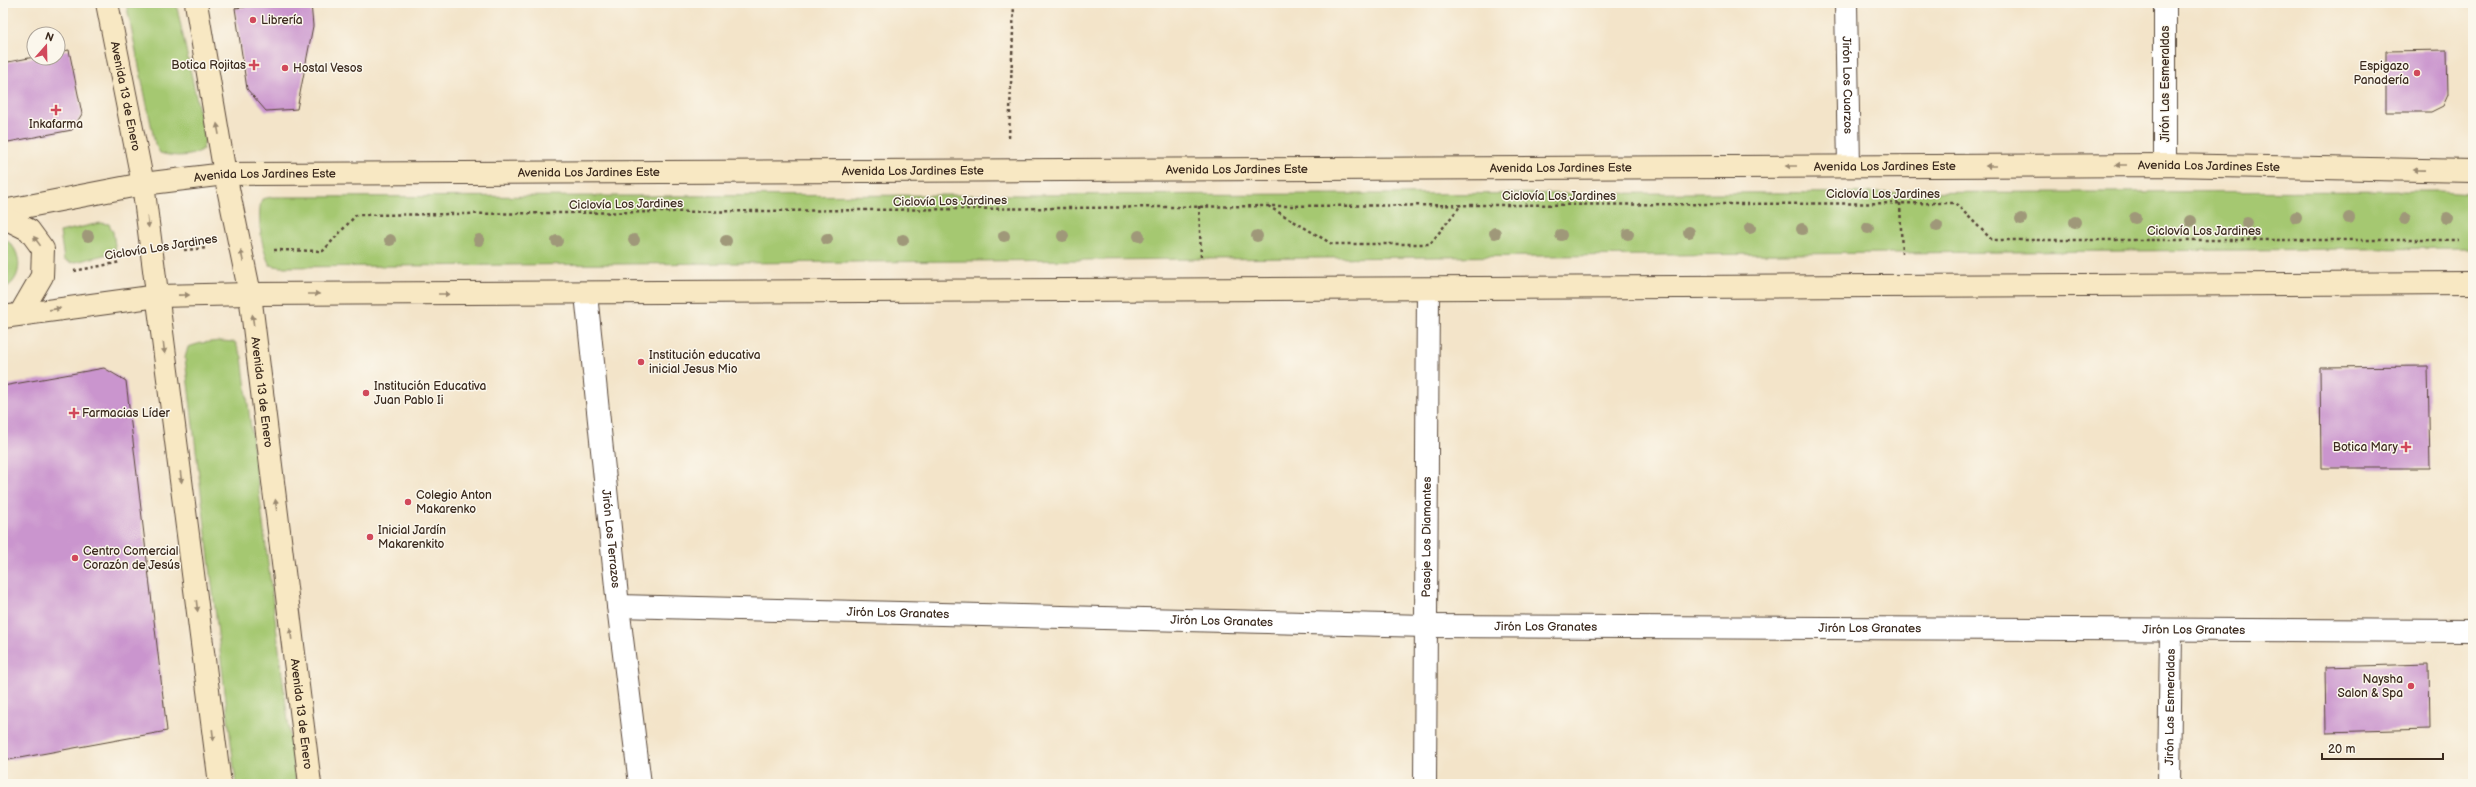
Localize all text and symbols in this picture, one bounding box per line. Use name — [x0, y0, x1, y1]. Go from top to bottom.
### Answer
place label: Librería — [261, 13, 303, 28]
marker: Librería — [248, 15, 258, 25]
north arrow — [26, 26, 66, 66]
street label: Jirón Las Esmeraldas — [2158, 26, 2173, 142]
text: N — [43, 30, 55, 45]
street label: Jirón Los Cuarzos — [1839, 36, 1855, 134]
street label: Avenida 13 de Enero — [107, 40, 143, 153]
place label: Botica Rojitas — [171, 58, 246, 73]
place label: Espigazo Panadería — [2354, 59, 2409, 88]
marker: Botica Rojitas — [249, 60, 259, 70]
place label: Hostal Vesos — [293, 61, 363, 76]
marker: Hostal Vesos — [280, 63, 290, 73]
marker: Espigazo Panadería — [2412, 68, 2422, 78]
marker: Inkafarma — [51, 105, 61, 115]
place label: Inkafarma — [29, 117, 83, 132]
one-way arrow — [214, 122, 220, 135]
street label: Avenida Los Jardines Este — [2138, 158, 2280, 175]
street label: Avenida Los Jardines Este — [1814, 159, 1956, 175]
street label: Avenida Los Jardines Este — [1490, 160, 1632, 176]
street label: Avenida Los Jardines Este — [1166, 162, 1308, 178]
one-way arrow — [2114, 162, 2127, 168]
street label: Avenida Los Jardines Este — [842, 163, 984, 179]
one-way arrow — [1785, 163, 1797, 170]
one-way arrow — [1984, 163, 1997, 169]
street label: Avenida Los Jardines Este — [518, 165, 660, 181]
street label: Avenida Los Jardines Este — [193, 166, 336, 186]
one-way arrow — [2412, 167, 2425, 173]
street label: Ciclovía Los Jardines — [1826, 187, 1940, 202]
street label: Ciclovía Los Jardines — [1502, 189, 1616, 204]
street label: Ciclovía Los Jardines — [893, 193, 1007, 210]
street label: Ciclovía Los Jardines — [569, 196, 683, 213]
one-way arrow — [145, 216, 151, 228]
street label: Ciclovía Los Jardines — [2147, 224, 2261, 239]
street label: Ciclovía Los Jardines — [104, 231, 219, 264]
one-way arrow — [33, 235, 41, 246]
one-way arrow — [239, 250, 245, 262]
one-way arrow — [308, 291, 321, 297]
one-way arrow — [438, 291, 451, 297]
one-way arrow — [178, 292, 191, 298]
one-way arrow — [49, 306, 61, 312]
one-way arrow — [250, 314, 256, 326]
street label: Avenida 13 de Enero — [247, 336, 276, 449]
one-way arrow — [161, 342, 168, 354]
place label: Institución educativa inicial Jesus Mio — [649, 348, 761, 377]
marker: Institución educativa inicial Jesus Mio — [636, 357, 646, 367]
place label: Institución Educativa Juan Pablo Ii — [374, 379, 487, 408]
marker: Institución Educativa Juan Pablo Ii — [361, 388, 371, 398]
place label: Farmacias Líder — [82, 406, 171, 421]
marker: Farmacias Líder — [69, 408, 79, 418]
place label: Botica Mary — [2333, 440, 2399, 455]
marker: Botica Mary — [2401, 442, 2411, 452]
one-way arrow — [178, 471, 184, 483]
street label: Pasaje Los Diamantes — [1419, 477, 1435, 597]
place label: Colegio Anton Makarenko — [416, 488, 492, 517]
street label: Jirón Los Terrazos — [598, 489, 623, 589]
marker: Colegio Anton Makarenko — [403, 497, 413, 507]
one-way arrow — [273, 499, 279, 511]
place label: Inicial Jardín Makarenkito — [378, 523, 446, 552]
marker: Inicial Jardín Makarenkito — [365, 532, 375, 542]
place label: Centro Comercial Corazón de Jesús — [83, 544, 180, 573]
marker: Centro Comercial Corazón de Jesús — [70, 553, 80, 563]
one-way arrow — [194, 600, 200, 612]
street label: Jirón Los Granates — [846, 605, 949, 622]
street label: Jirón Los Granates — [1170, 613, 1273, 630]
street label: Jirón Los Granates — [1494, 619, 1597, 635]
street label: Jirón Los Granates — [1818, 621, 1921, 636]
street label: Jirón Los Granates — [2142, 622, 2245, 638]
one-way arrow — [288, 628, 295, 640]
street label: Jirón Las Esmeraldas — [2162, 648, 2179, 766]
street label: Avenida 13 de Enero — [287, 658, 315, 770]
place label: Naysha Salon & Spa — [2338, 672, 2403, 701]
marker: Naysha Salon & Spa — [2406, 681, 2416, 691]
one-way arrow — [210, 729, 216, 741]
scale bar — [2322, 735, 2443, 761]
text: 20 m — [2328, 742, 2355, 757]

